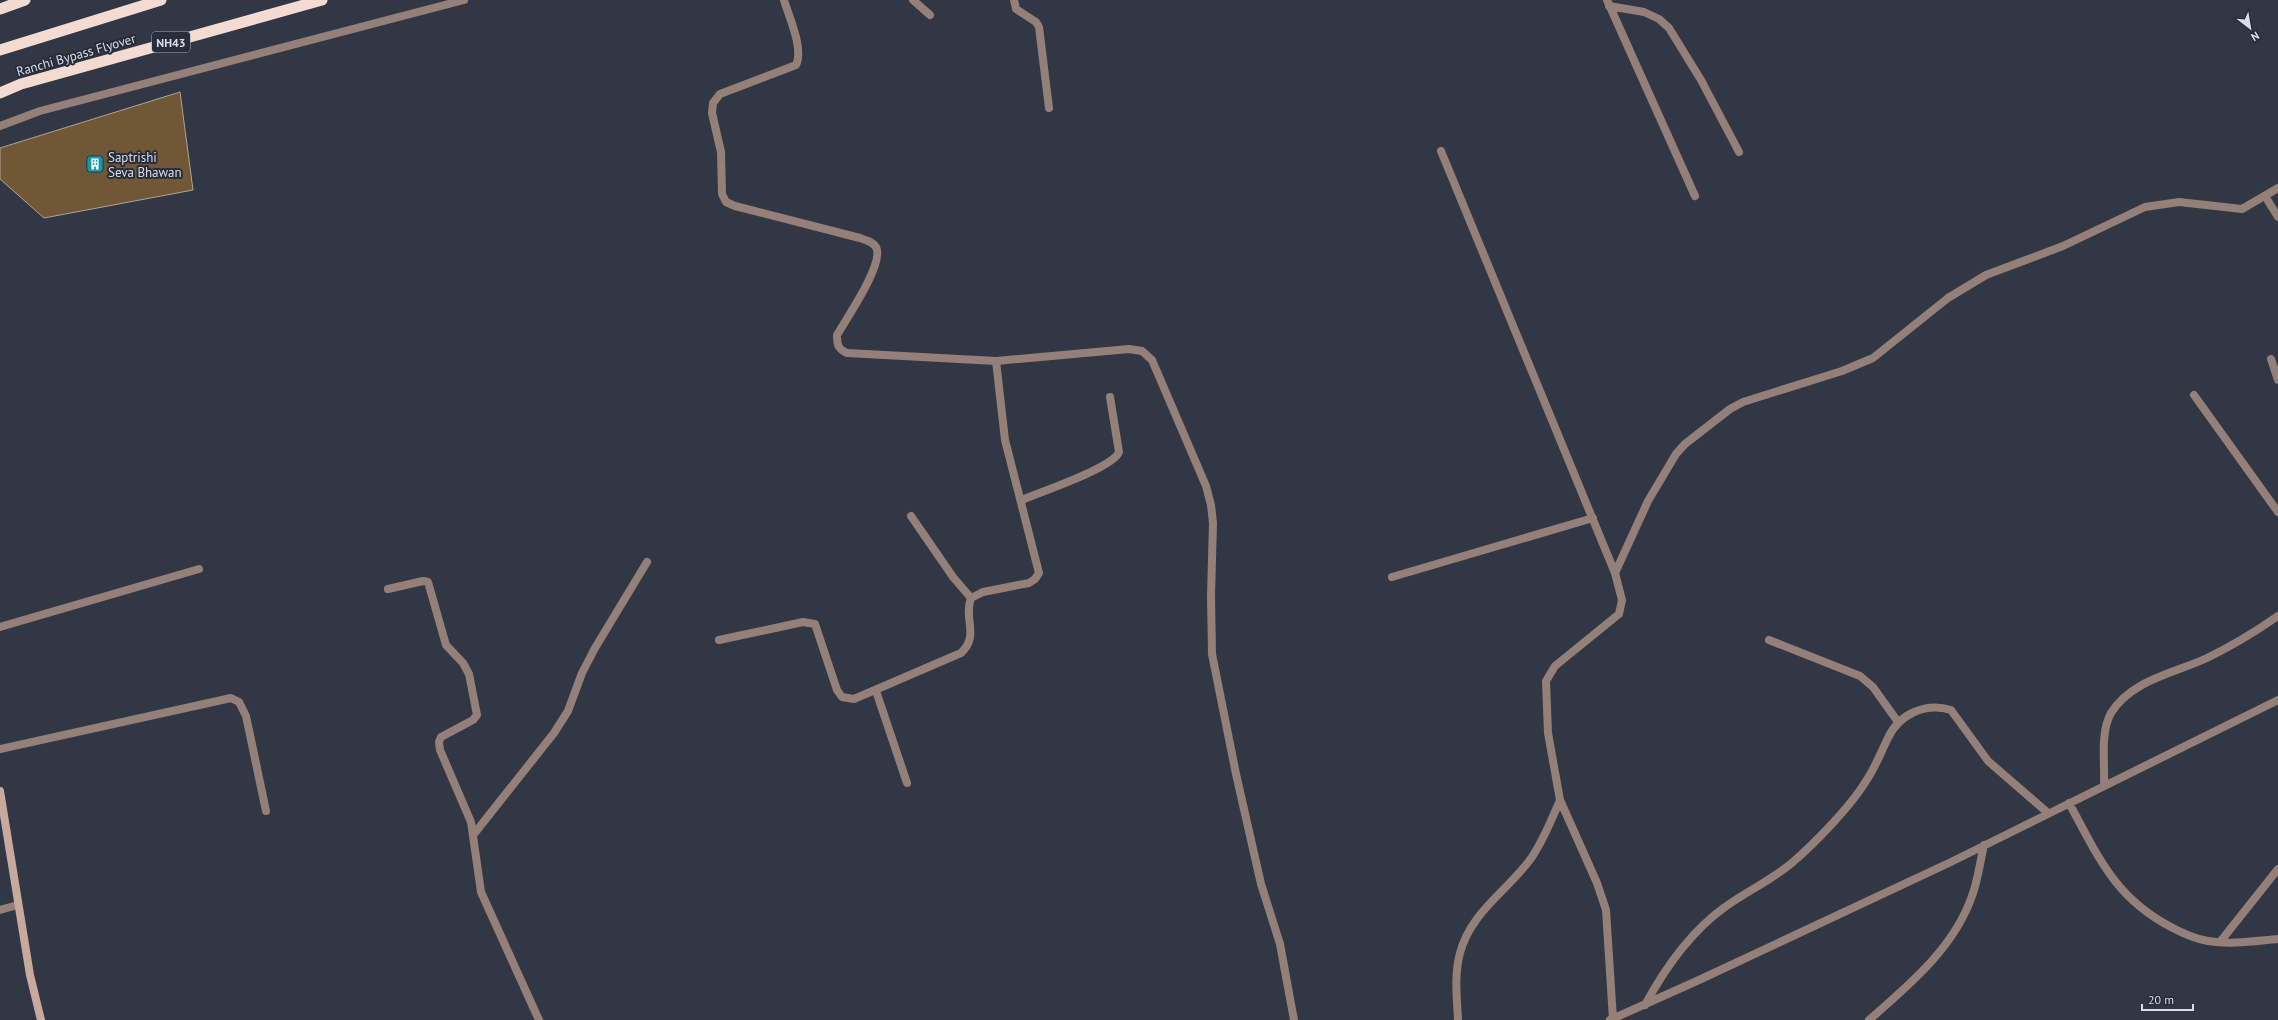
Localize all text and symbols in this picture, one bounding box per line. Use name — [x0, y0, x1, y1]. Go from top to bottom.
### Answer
north arrow — [2230, 8, 2270, 48]
text: N — [2248, 29, 2262, 44]
street label: Ranchi Bypass Flyover — [15, 30, 138, 80]
road number: NH43 — [152, 32, 190, 52]
place label: Saptrishi Seva Bhawan — [108, 149, 182, 181]
building icon: Saptrishi Seva Bhawan — [85, 154, 105, 174]
scale bar — [2142, 986, 2193, 1012]
text: 20 m — [2148, 992, 2174, 1007]

